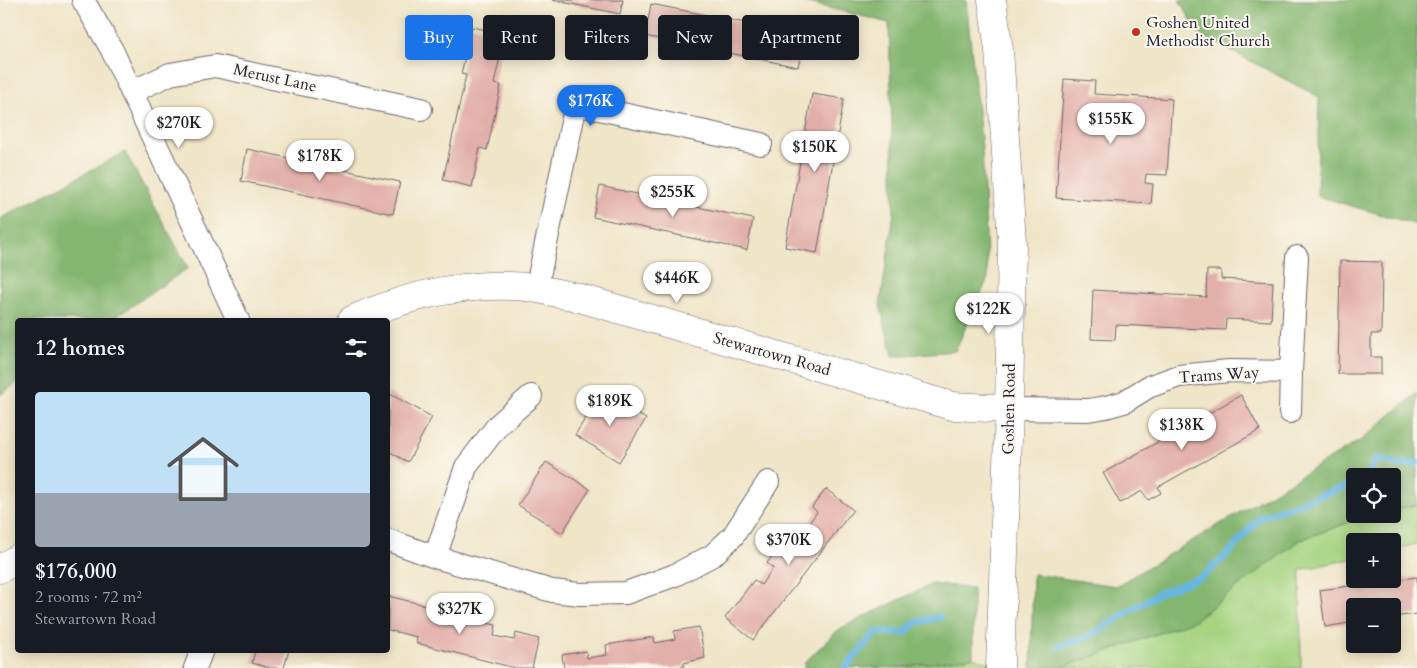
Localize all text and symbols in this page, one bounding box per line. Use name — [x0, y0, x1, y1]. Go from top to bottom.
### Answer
place label: Goshen United Methodist Church — [1146, 12, 1270, 52]
chip: Buy — [405, 15, 473, 60]
chip: Rent — [483, 15, 555, 60]
chip: Filters — [565, 15, 648, 60]
chip: New — [658, 15, 732, 60]
chip: Apartment — [742, 15, 859, 60]
marker: Goshen United Methodist Church — [1130, 26, 1142, 38]
street label: Merust Lane — [231, 58, 319, 98]
pin: $176K — [556, 84, 626, 127]
text: $176K — [568, 90, 614, 112]
pin: $155K — [1076, 102, 1146, 145]
pin: $270K — [144, 106, 214, 149]
text: $155K — [1088, 108, 1134, 130]
text: $270K — [156, 112, 202, 134]
pin: $150K — [780, 130, 850, 173]
text: $150K — [792, 136, 838, 158]
pin: $178K — [285, 140, 355, 182]
text: $178K — [297, 145, 343, 167]
pin: $255K — [638, 176, 708, 218]
text: $255K — [650, 181, 696, 203]
pin: $446K — [642, 262, 712, 304]
text: $446K — [654, 267, 700, 289]
pin: $122K — [954, 292, 1024, 335]
text: $122K — [966, 298, 1012, 320]
street label: Stewartown Road — [711, 327, 834, 381]
text: 12 homes — [35, 334, 125, 363]
icon: filters — [342, 334, 370, 362]
street label: Trams Way — [1178, 361, 1261, 389]
street label: Goshen Road — [997, 363, 1021, 455]
pin: $189K — [575, 384, 645, 427]
text: $189K — [587, 390, 633, 412]
pin: $138K — [1147, 408, 1217, 451]
text: $138K — [1159, 414, 1205, 436]
icon: home — [158, 424, 248, 514]
map controls — [1346, 468, 1401, 653]
button: locate — [1346, 468, 1401, 523]
pin: $370K — [754, 524, 824, 566]
text: $370K — [766, 529, 812, 551]
button: + — [1346, 533, 1401, 588]
text: $176,000 — [35, 557, 116, 586]
text: 2 rooms · 72 m² — [35, 586, 142, 608]
pin: $327K — [425, 592, 495, 635]
text: $327K — [437, 598, 483, 620]
button: − — [1346, 598, 1401, 653]
text: Stewartown Road — [35, 608, 156, 630]

